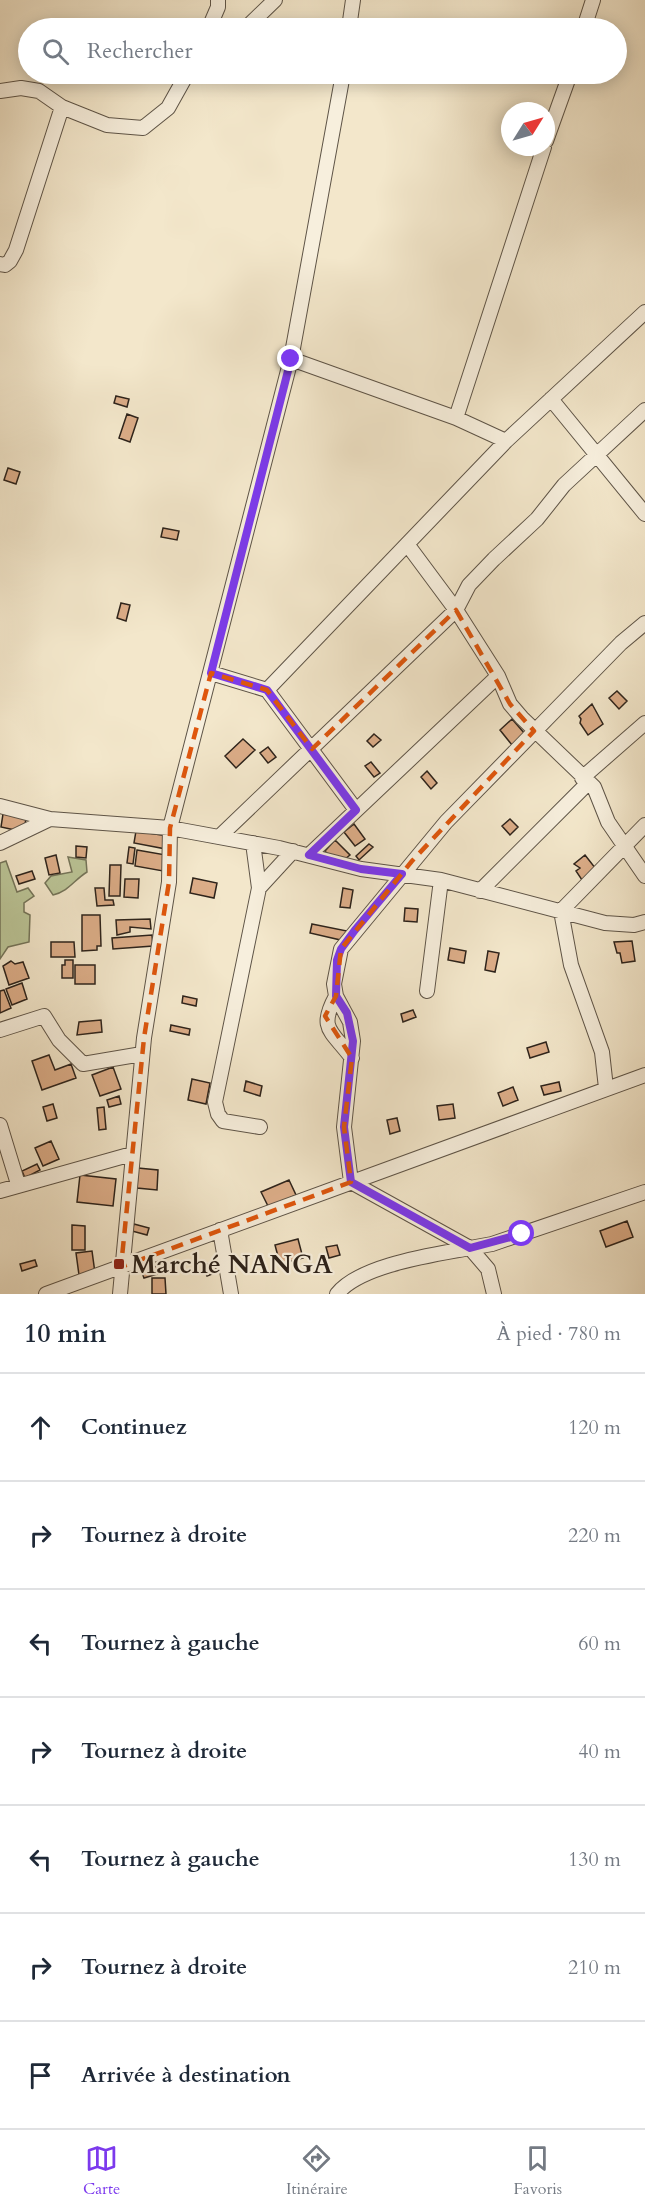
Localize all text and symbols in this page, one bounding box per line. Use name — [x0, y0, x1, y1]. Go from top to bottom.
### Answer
search box — [18, 18, 627, 84]
icon: search — [39, 35, 72, 68]
text: Rechercher — [87, 36, 192, 66]
north arrow — [501, 102, 555, 156]
route end — [277, 345, 303, 371]
route start — [508, 1220, 534, 1246]
place label: Marché NANGA — [131, 1247, 333, 1282]
marker: Marché NANGA — [112, 1257, 126, 1271]
text: 10 min — [24, 1316, 107, 1351]
text: À pied · 780 m — [497, 1320, 621, 1347]
icon: ahead — [24, 1411, 57, 1444]
text: Continuez — [81, 1412, 187, 1442]
text: 120 m — [568, 1414, 621, 1441]
icon: right — [24, 1519, 57, 1552]
text: Tournez à droite — [81, 1520, 247, 1550]
text: 220 m — [568, 1522, 621, 1549]
icon: left — [24, 1627, 57, 1660]
text: Tournez à gauche — [81, 1628, 260, 1658]
text: 60 m — [578, 1630, 621, 1657]
icon: right — [24, 1735, 57, 1768]
text: Tournez à droite — [81, 1736, 247, 1766]
text: 40 m — [578, 1738, 621, 1765]
icon: left — [24, 1843, 57, 1876]
text: Tournez à gauche — [81, 1844, 260, 1874]
text: 130 m — [568, 1846, 621, 1873]
icon: right — [24, 1951, 57, 1984]
text: Tournez à droite — [81, 1952, 247, 1982]
text: 210 m — [568, 1954, 621, 1981]
icon: arrive — [24, 2059, 57, 2092]
text: Arrivée à destination — [81, 2060, 291, 2090]
tab: Carte — [83, 2142, 120, 2200]
tab: Itinéraire — [286, 2142, 348, 2200]
tab: Favoris — [514, 2142, 562, 2200]

